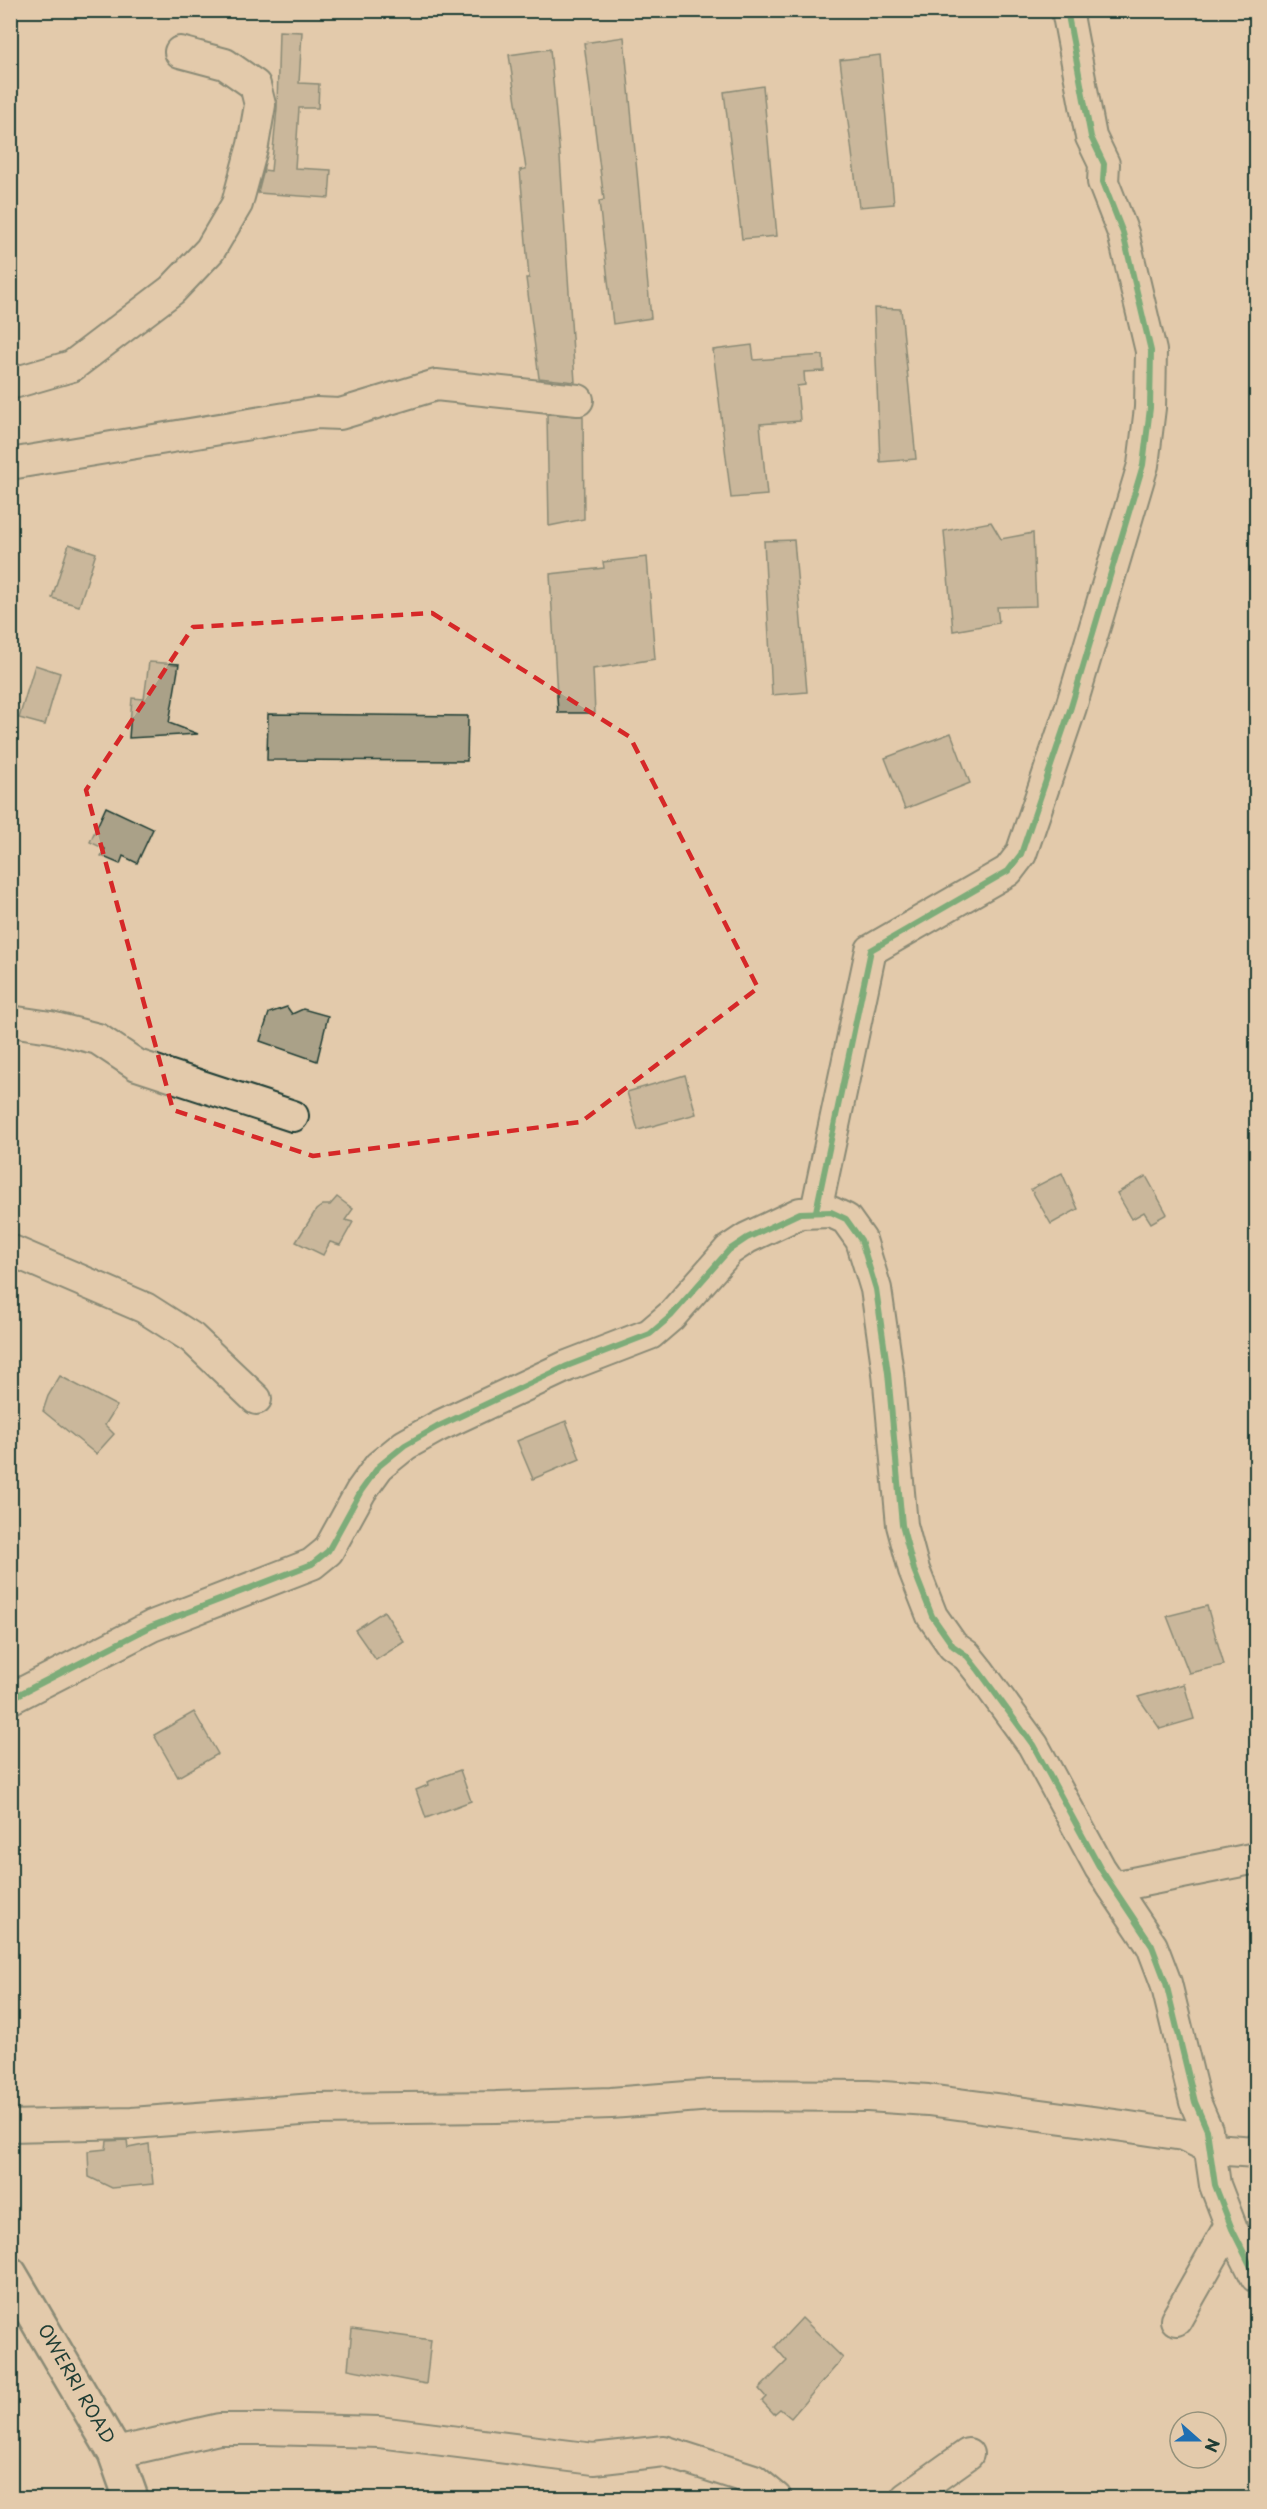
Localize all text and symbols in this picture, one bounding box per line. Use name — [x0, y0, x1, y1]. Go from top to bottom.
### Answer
street label: OWERRI ROAD — [32, 2318, 123, 2448]
north arrow — [1168, 2410, 1228, 2470]
text: N — [1199, 2436, 1226, 2456]

